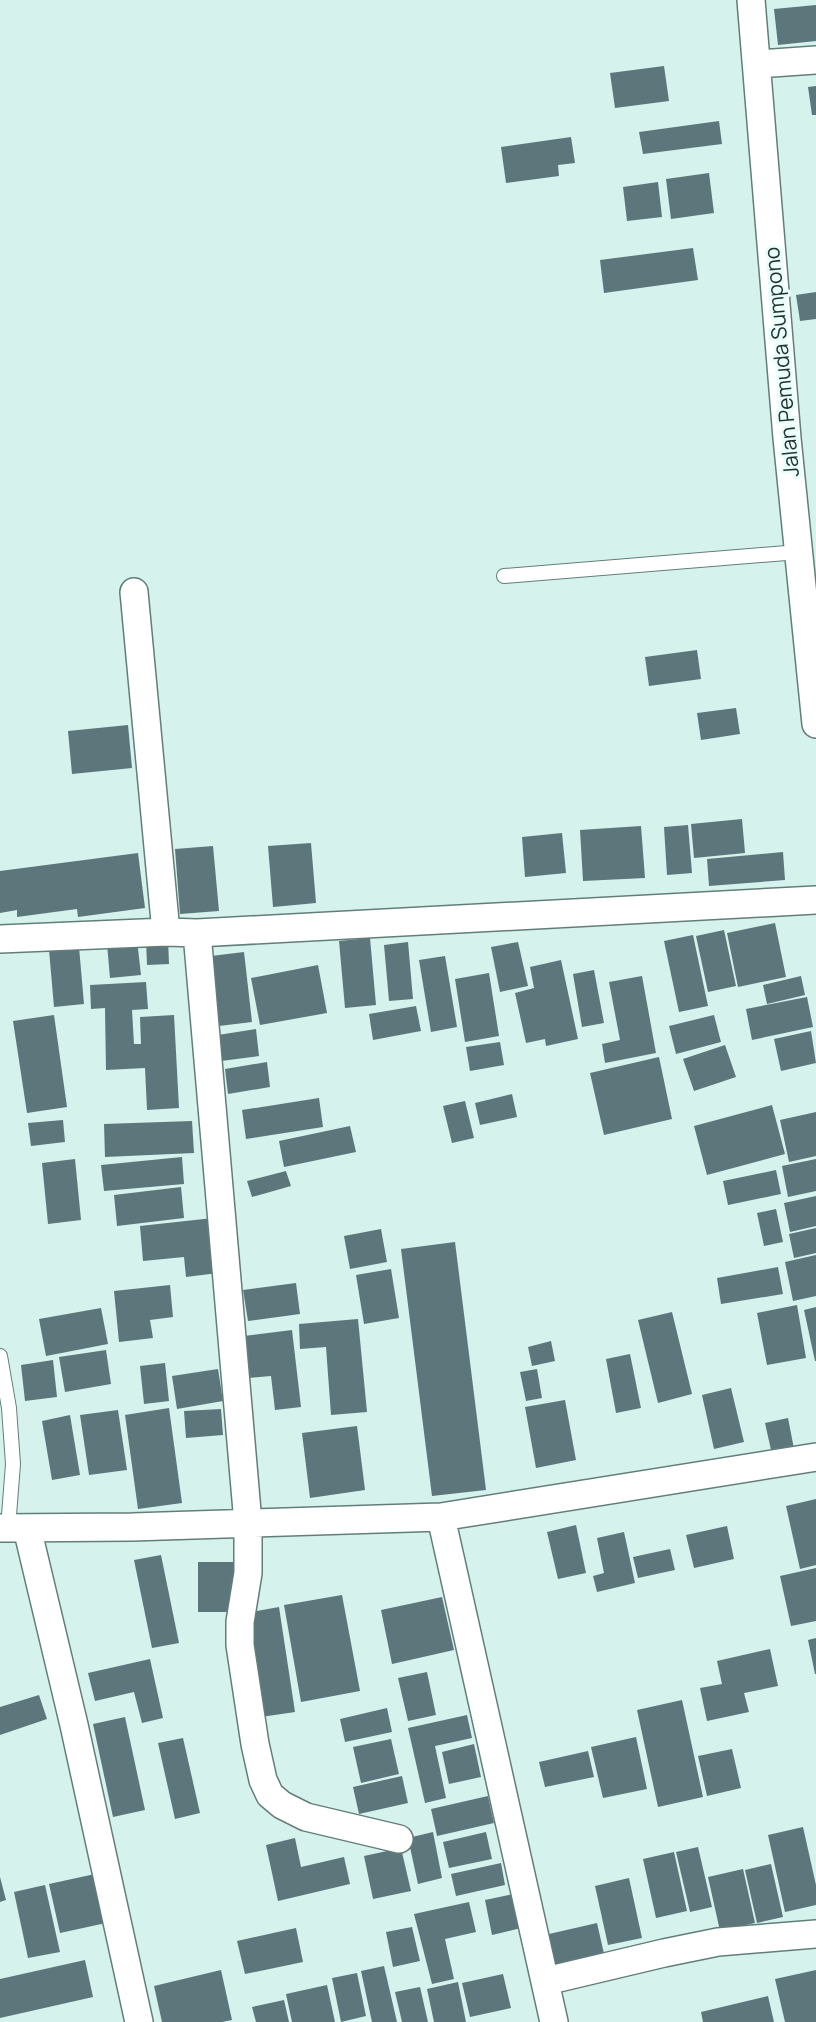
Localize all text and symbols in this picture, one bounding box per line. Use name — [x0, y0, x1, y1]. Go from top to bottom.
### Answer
street label: Jalan Pemuda Sumpono — [757, 246, 805, 478]

